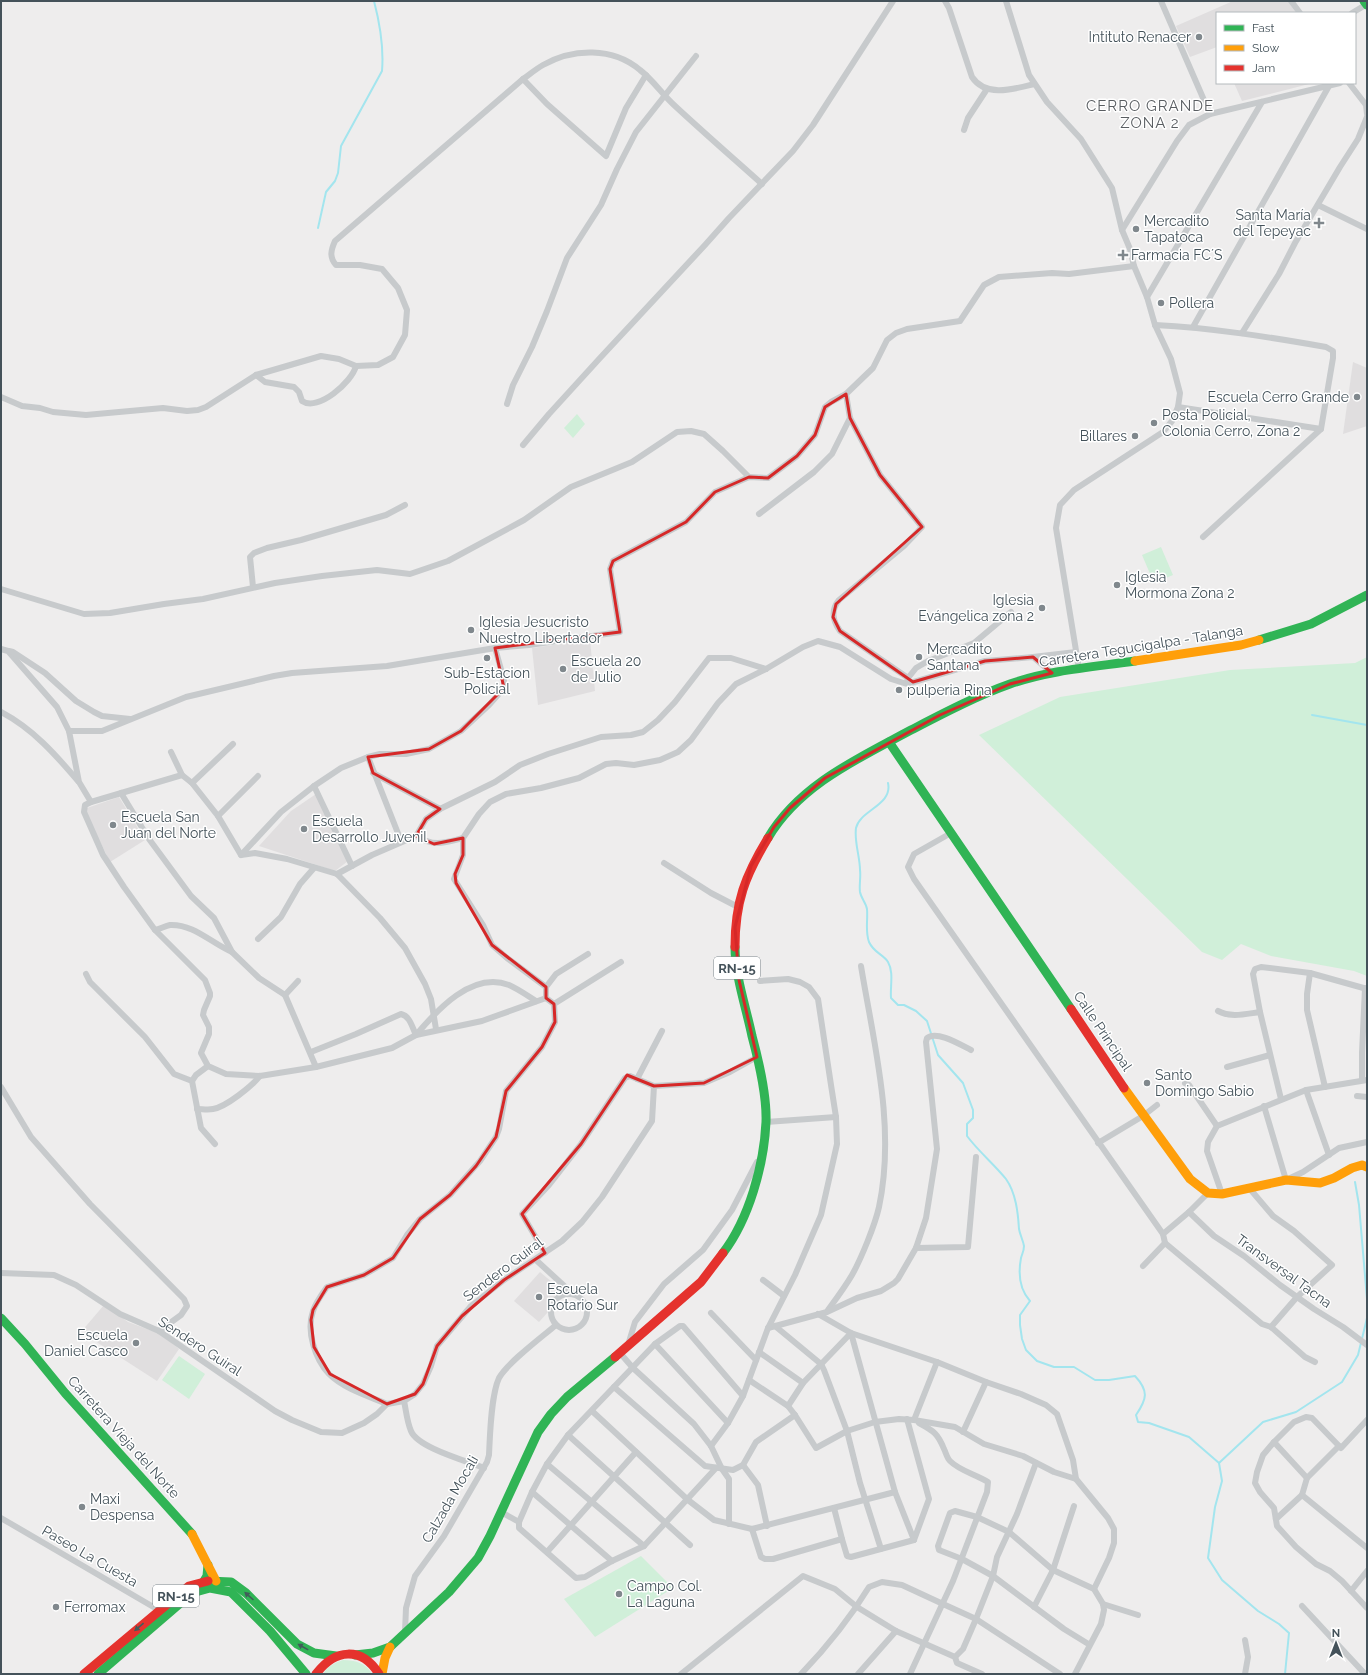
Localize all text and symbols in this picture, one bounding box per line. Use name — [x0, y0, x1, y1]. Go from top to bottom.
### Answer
legend — [1216, 12, 1356, 84]
text: Fast — [1252, 21, 1275, 35]
place label: Intituto Renacer — [1089, 29, 1191, 45]
marker: Intituto Renacer — [1194, 32, 1204, 42]
text: Slow — [1252, 41, 1279, 55]
text: Jam — [1252, 61, 1275, 75]
district label: CERRO GRANDE ZONA 2 — [1086, 97, 1214, 132]
place label: Santa María del Tepeyac — [1233, 207, 1311, 239]
place label: Mercadito Tapatoca — [1144, 213, 1209, 245]
marker: Santa María del Tepeyac — [1314, 218, 1324, 228]
marker: Mercadito Tapatoca — [1131, 224, 1141, 234]
place label: Farmacia FC´S — [1131, 247, 1223, 263]
marker: Farmacia FC´S — [1118, 250, 1128, 260]
place label: Pollera — [1169, 295, 1214, 311]
marker: Pollera — [1156, 298, 1166, 308]
place label: Escuela Cerro Grande — [1208, 389, 1349, 405]
marker: Escuela Cerro Grande — [1352, 392, 1362, 402]
place label: Posta Policial, Colonia Cerro, Zona 2 — [1162, 407, 1300, 439]
marker: Posta Policial, Colonia Cerro, Zona 2 — [1149, 418, 1159, 428]
place label: Billares — [1080, 428, 1127, 444]
marker: Billares — [1130, 431, 1140, 441]
place label: Iglesia Mormona Zona 2 — [1125, 569, 1235, 601]
marker: Iglesia Mormona Zona 2 — [1112, 580, 1122, 590]
place label: Iglesia Evángelica zona 2 — [918, 592, 1034, 624]
marker: Iglesia Evángelica zona 2 — [1037, 603, 1047, 613]
place label: Iglesia Jesucristo Nuestro Libertador — [479, 614, 602, 646]
street label: Carretera Tegucigalpa - Talanga — [1038, 622, 1244, 670]
marker: Iglesia Jesucristo Nuestro Libertador — [466, 625, 476, 635]
place label: Mercadito Santana — [927, 641, 992, 673]
marker: Mercadito Santana — [914, 652, 924, 662]
marker: Sub-Estacion Policial — [482, 653, 492, 663]
place label: Escuela 20 de Julio — [571, 653, 641, 685]
marker: Escuela 20 de Julio — [558, 664, 568, 674]
place label: Sub-Estacion Policial — [444, 665, 530, 697]
place label: pulperia Rina — [907, 682, 992, 698]
marker: pulperia Rina — [894, 685, 904, 695]
place label: Escuela San Juan del Norte — [121, 809, 216, 841]
place label: Escuela Desarrollo Juvenil — [312, 813, 427, 845]
marker: Escuela San Juan del Norte — [108, 820, 118, 830]
marker: Escuela Desarrollo Juvenil — [299, 824, 309, 834]
road number: RN-15 — [714, 957, 760, 979]
street label: Calle Principal — [1071, 988, 1136, 1074]
place label: Santo Domingo Sabio — [1155, 1067, 1254, 1099]
marker: Santo Domingo Sabio — [1142, 1078, 1152, 1088]
street label: Transversal Tacna — [1233, 1231, 1335, 1311]
street label: Sendero Guiral — [460, 1234, 546, 1304]
place label: Escuela Rotario Sur — [547, 1281, 618, 1313]
marker: Escuela Rotario Sur — [534, 1292, 544, 1302]
street label: Sendero Guiral — [155, 1313, 245, 1379]
place label: Escuela Daniel Casco — [44, 1327, 128, 1359]
marker: Escuela Daniel Casco — [131, 1338, 141, 1348]
street label: Carretera Vieja del Norte — [65, 1373, 183, 1501]
street label: Calzada Mocali — [419, 1453, 481, 1545]
place label: Maxi Despensa — [90, 1491, 154, 1523]
marker: Maxi Despensa — [77, 1502, 87, 1512]
street label: Paseo La Cuesta — [39, 1522, 141, 1590]
place label: Campo Col. La Laguna — [627, 1578, 702, 1610]
road number: RN-15 — [153, 1585, 199, 1607]
marker: Campo Col. La Laguna — [614, 1589, 624, 1599]
one-way arrow — [244, 1591, 254, 1600]
place label: Ferromax — [64, 1599, 126, 1615]
marker: Ferromax — [51, 1602, 61, 1612]
one-way arrow — [135, 1622, 144, 1631]
north arrow — [1316, 1623, 1356, 1663]
text: N — [1332, 1627, 1340, 1640]
one-way arrow — [297, 1643, 309, 1650]

